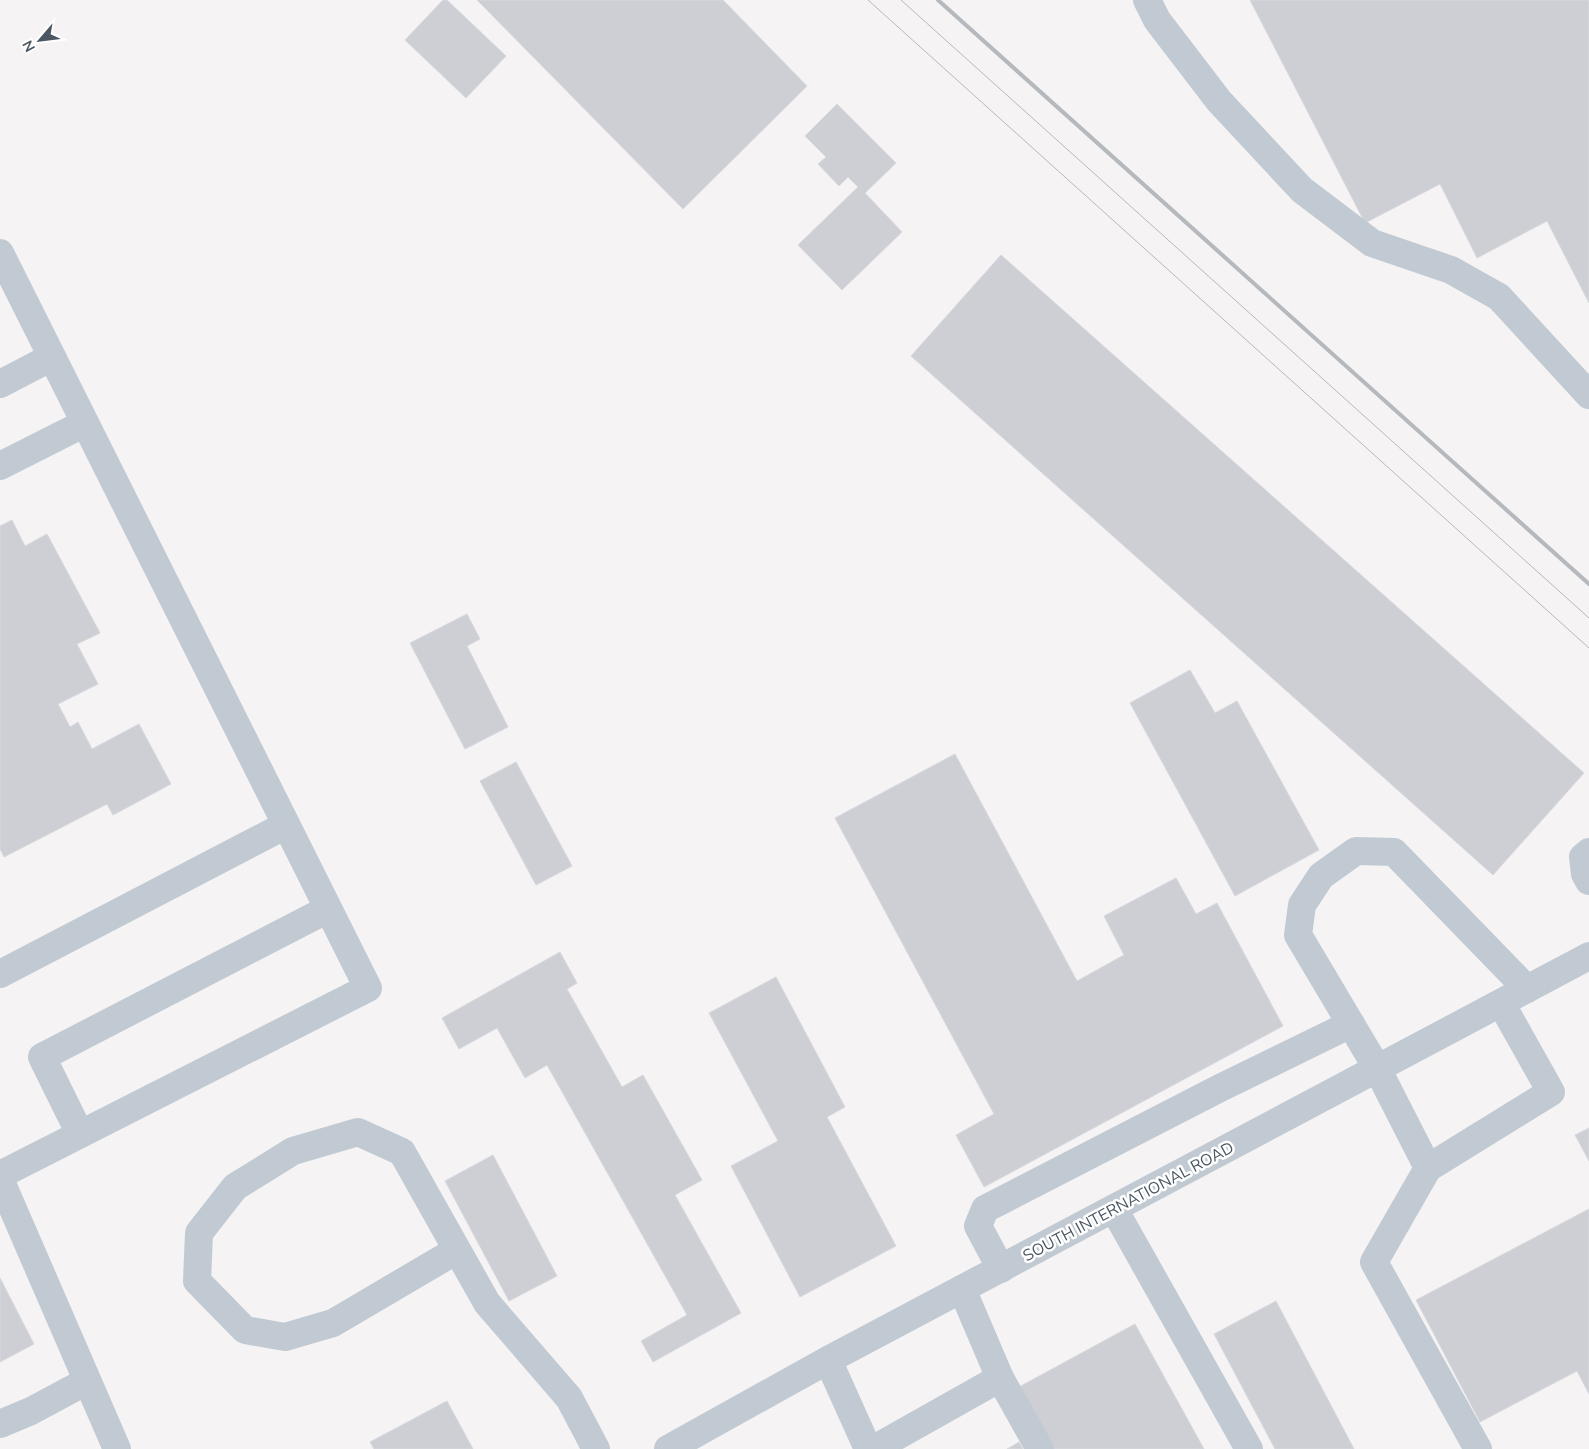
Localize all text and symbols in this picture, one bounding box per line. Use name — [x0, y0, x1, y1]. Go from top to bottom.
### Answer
north arrow — [15, 15, 65, 65]
text: N — [18, 37, 40, 55]
street label: SOUTH INTERNATIONAL ROAD — [1019, 1137, 1238, 1267]

